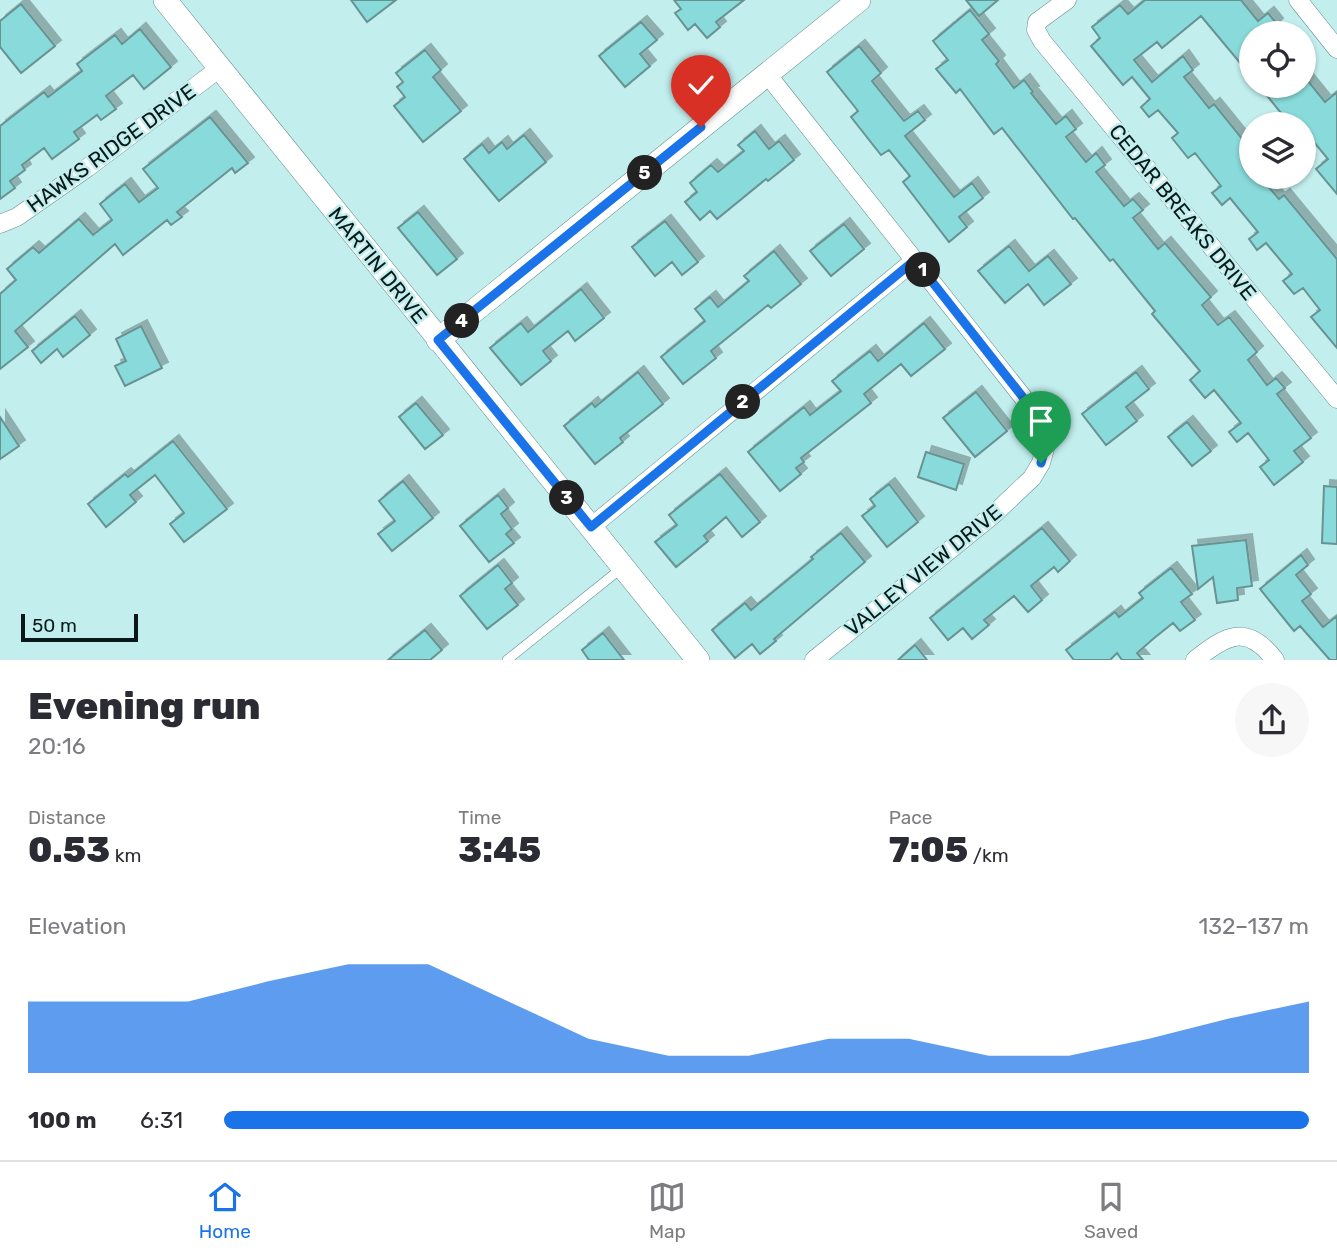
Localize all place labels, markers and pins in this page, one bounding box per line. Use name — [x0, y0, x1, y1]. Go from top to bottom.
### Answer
pin — [671, 55, 731, 127]
pin: 5 — [628, 156, 662, 190]
pin: 1 — [906, 252, 940, 288]
pin: 4 — [444, 304, 480, 338]
pin: 2 — [726, 384, 760, 420]
pin — [1011, 391, 1071, 463]
pin: 3 — [550, 480, 584, 516]

